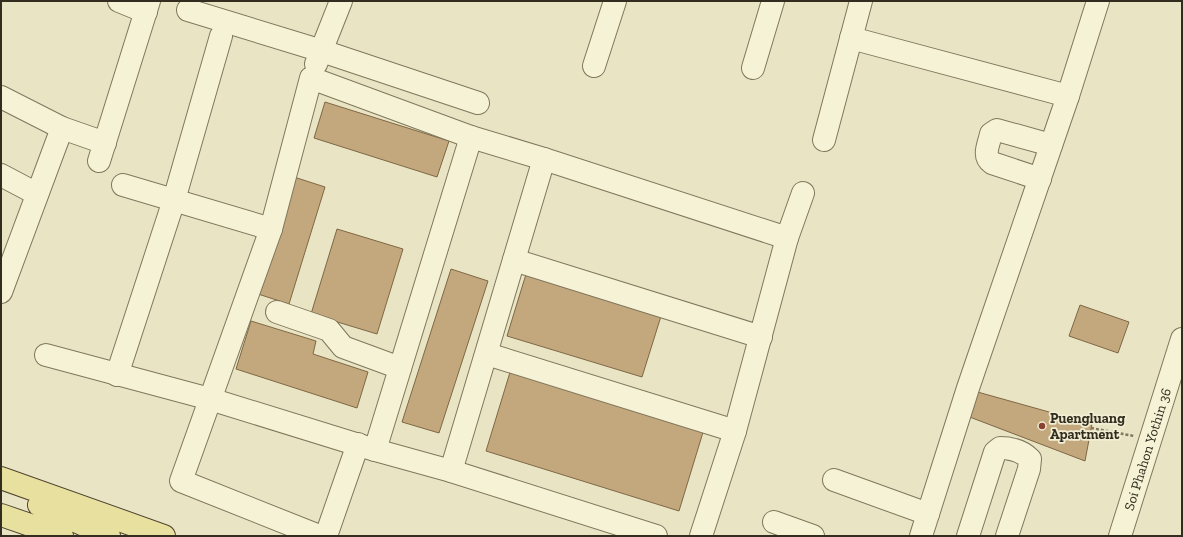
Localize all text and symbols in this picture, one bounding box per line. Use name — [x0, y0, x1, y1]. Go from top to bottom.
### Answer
street label: Soi Phahon Yothin 36 — [1121, 386, 1175, 513]
place label: Puengluang Apartment — [1050, 410, 1125, 443]
marker: Puengluang Apartment — [1037, 421, 1047, 431]

